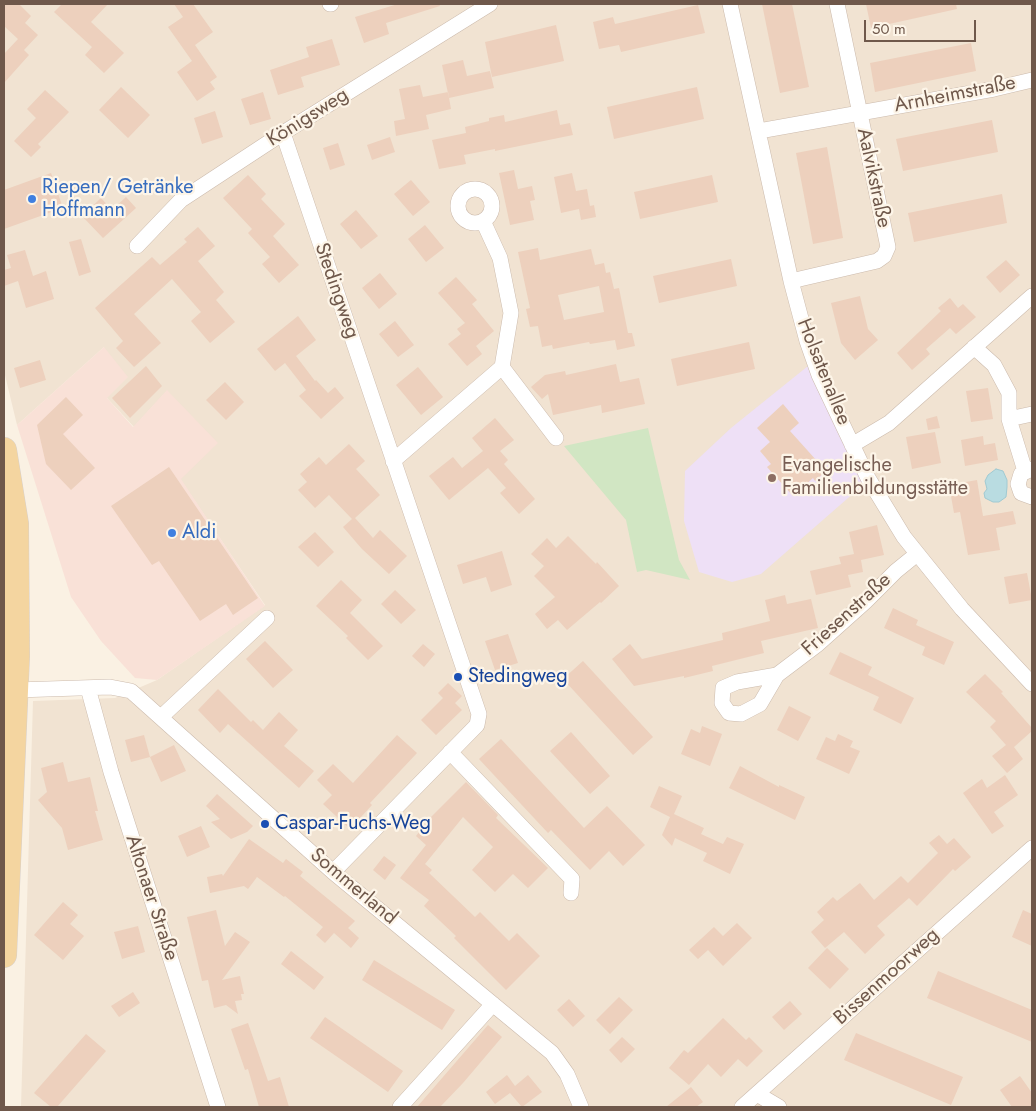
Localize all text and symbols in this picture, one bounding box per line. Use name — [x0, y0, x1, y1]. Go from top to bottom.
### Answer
scale bar — [866, 10, 978, 42]
text: 50 m — [872, 18, 906, 40]
street label: Arnheimstraße — [892, 71, 1018, 119]
street label: Königsweg — [263, 84, 353, 152]
street label: Aalvikstraße — [851, 126, 895, 230]
place label: Riepen/ Getränke Hoffmann — [42, 176, 194, 223]
marker: Riepen/ Getränke Hoffmann — [26, 193, 38, 205]
street label: Stedingweg — [308, 240, 364, 342]
street label: Holsatenallee — [791, 315, 855, 429]
place label: Evangelische Familienbildungsstätte — [782, 454, 968, 501]
marker: Evangelische Familienbildungsstätte — [766, 472, 778, 484]
place label: Aldi — [182, 521, 216, 545]
marker: Aldi — [166, 527, 178, 539]
street label: Friesenstraße — [797, 569, 897, 661]
place label: Stedingweg — [468, 665, 568, 689]
marker: Stedingweg — [452, 671, 464, 683]
place label: Caspar-Fuchs-Weg — [275, 812, 431, 836]
marker: Caspar-Fuchs-Weg — [259, 818, 271, 830]
street label: Altonaer Straße — [119, 832, 183, 964]
street label: Sommerland — [305, 844, 401, 930]
street label: Bissenmoorweg — [829, 924, 945, 1030]

